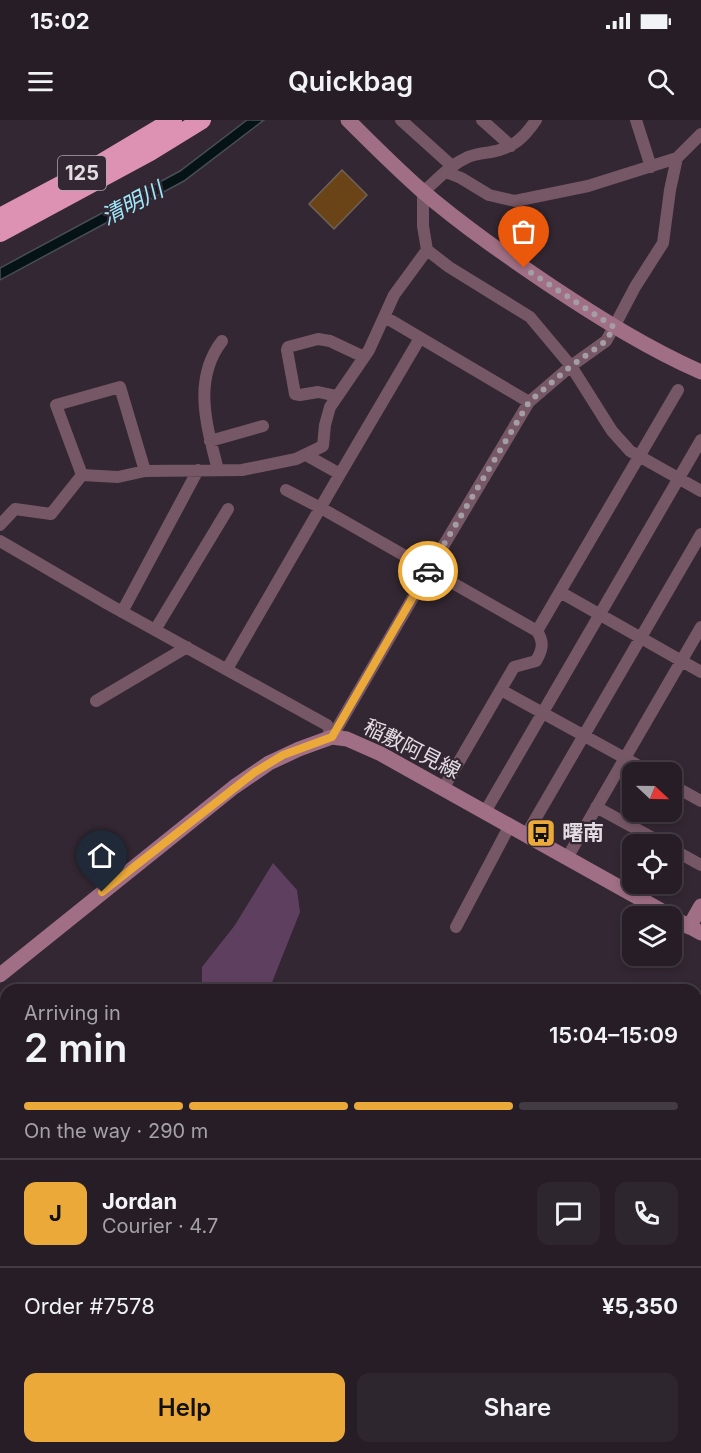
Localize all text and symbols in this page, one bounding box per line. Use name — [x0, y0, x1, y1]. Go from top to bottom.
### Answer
text: 15:02 — [30, 8, 90, 34]
icon: menu — [24, 65, 57, 98]
text: Quickbag — [288, 65, 413, 98]
icon: search — [644, 65, 677, 98]
road number: 125 — [58, 156, 106, 190]
water label: 清明川 — [97, 175, 169, 230]
pin — [498, 206, 549, 268]
icon: bag — [507, 215, 540, 248]
courier — [398, 541, 458, 601]
icon: car — [412, 555, 445, 588]
street label: 稲敷阿見線 — [360, 714, 465, 784]
north arrow — [622, 762, 682, 822]
map controls — [622, 762, 682, 966]
bus stop icon: 曙南 — [525, 817, 557, 849]
place label: 曙南 — [562, 820, 604, 845]
pin — [76, 830, 127, 892]
button: locate — [622, 834, 682, 894]
icon: home — [85, 839, 118, 872]
button: layers — [622, 906, 682, 966]
text: Arriving in — [24, 1001, 121, 1025]
text: 15:04–15:09 — [549, 1022, 678, 1048]
text: 2 min — [24, 1024, 127, 1071]
text: On the way · 290 m — [24, 1119, 208, 1143]
button: chat — [537, 1182, 600, 1245]
button: phone — [615, 1182, 678, 1245]
text: Jordan — [102, 1188, 177, 1214]
text: J — [49, 1200, 62, 1226]
text: Courier · 4.7 — [102, 1214, 218, 1238]
text: Order #7578 — [24, 1293, 155, 1319]
text: ¥5,350 — [602, 1293, 678, 1319]
button: Help — [24, 1373, 345, 1442]
button: Share — [357, 1373, 678, 1442]

